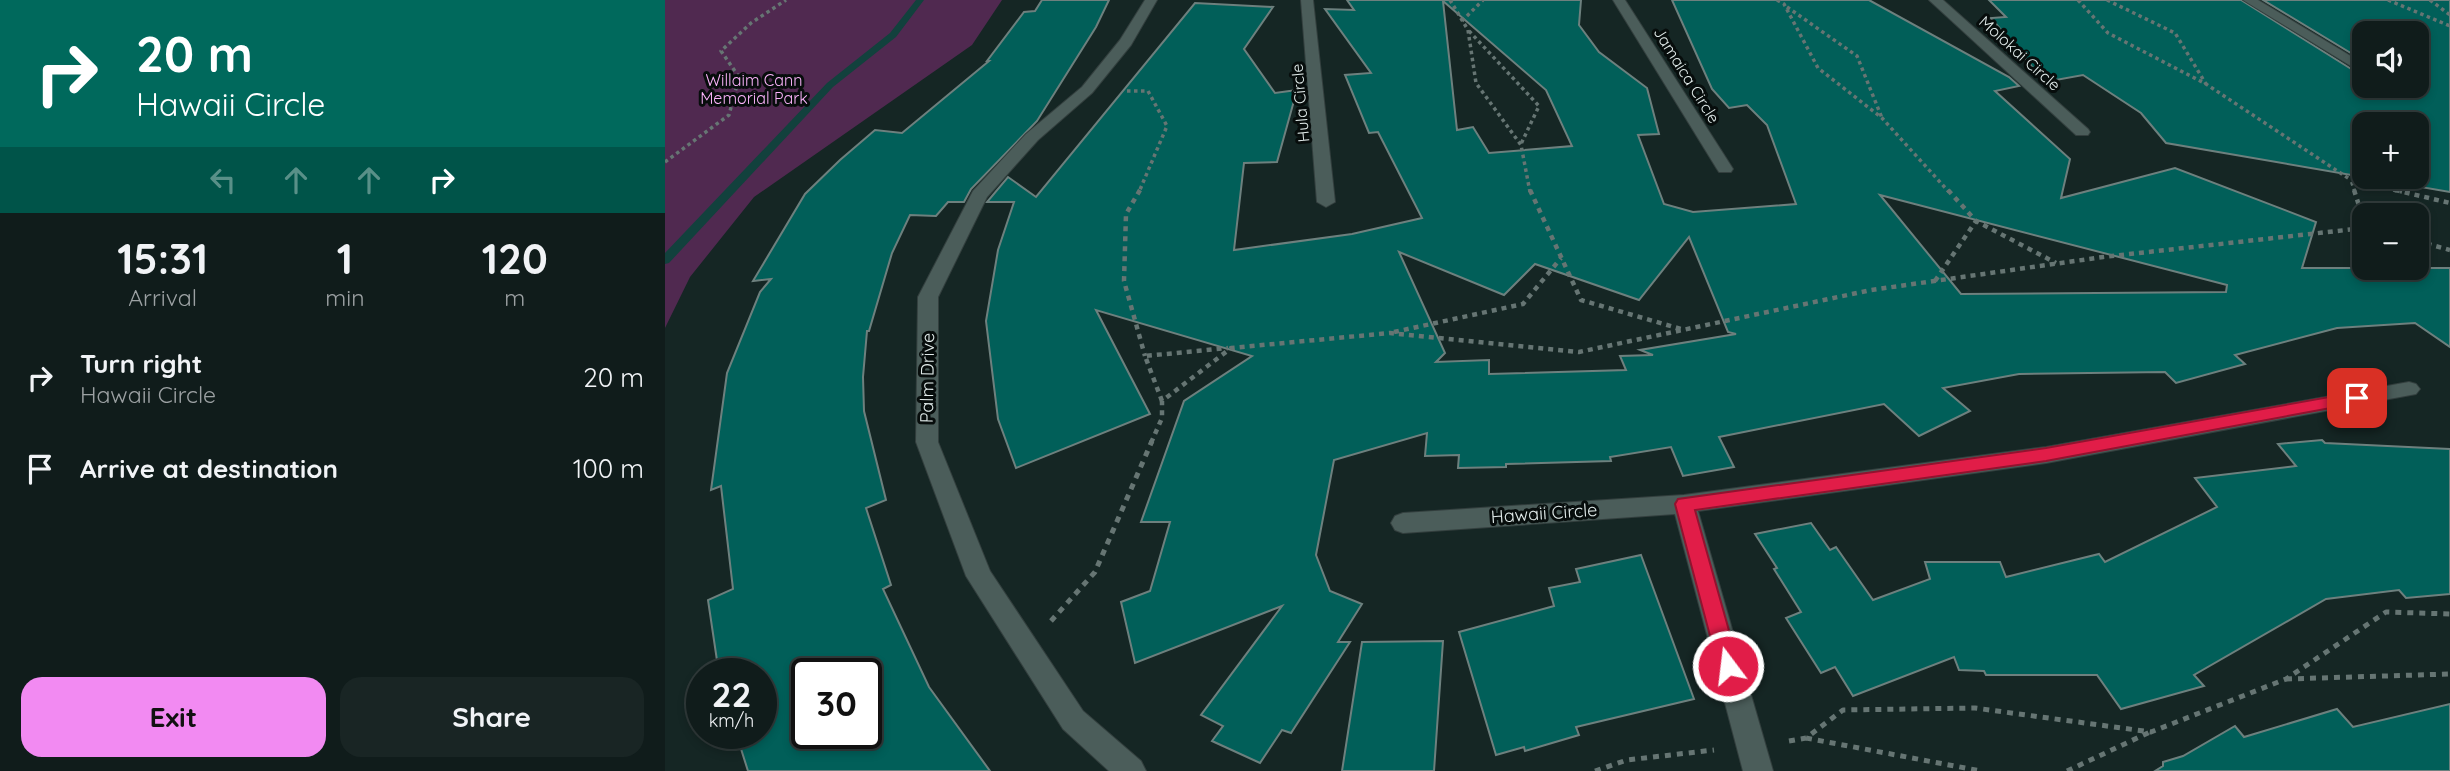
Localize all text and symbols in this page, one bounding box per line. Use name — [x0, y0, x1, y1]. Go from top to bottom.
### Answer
street label: Molokai Circle — [1975, 11, 2065, 95]
map controls — [2352, 21, 2429, 280]
button: sound — [2352, 21, 2429, 98]
text: 20 m — [136, 23, 253, 84]
street label: Jamaica Circle — [1650, 23, 1724, 127]
icon: right — [21, 28, 112, 119]
street label: Hula Circle — [1287, 63, 1313, 143]
park label: Willaim Cann Memorial Park — [700, 70, 808, 108]
text: Hawaii Circle — [136, 84, 325, 124]
button: + — [2352, 112, 2429, 189]
icon: left — [204, 161, 242, 199]
icon: ahead — [277, 161, 315, 199]
icon: ahead — [350, 161, 388, 199]
icon: right — [423, 161, 461, 199]
button: − — [2352, 203, 2429, 280]
text: 15:31 — [117, 232, 208, 285]
text: 1 — [337, 232, 353, 285]
text: 120 — [482, 232, 548, 285]
text: Arrival — [128, 283, 197, 312]
text: min — [325, 283, 365, 312]
text: m — [504, 283, 525, 312]
street label: Palm Drive — [915, 333, 939, 423]
text: Turn right — [80, 347, 202, 380]
icon: right — [21, 359, 59, 397]
text: 20 m — [583, 361, 644, 394]
pin — [2327, 368, 2387, 428]
icon: arrive — [2338, 379, 2376, 417]
text: Hawaii Circle — [80, 380, 216, 409]
icon: arrive — [21, 450, 59, 488]
text: Arrive at destination — [80, 452, 338, 485]
text: 100 m — [573, 452, 644, 485]
street label: Hawaii Circle — [1490, 498, 1598, 528]
position arrow — [1691, 629, 1765, 703]
speed limit sign: 30 — [791, 658, 882, 749]
text: 22 — [712, 672, 751, 716]
button: Exit — [21, 677, 326, 757]
button: Share — [340, 677, 644, 757]
text: km/h — [709, 709, 754, 732]

